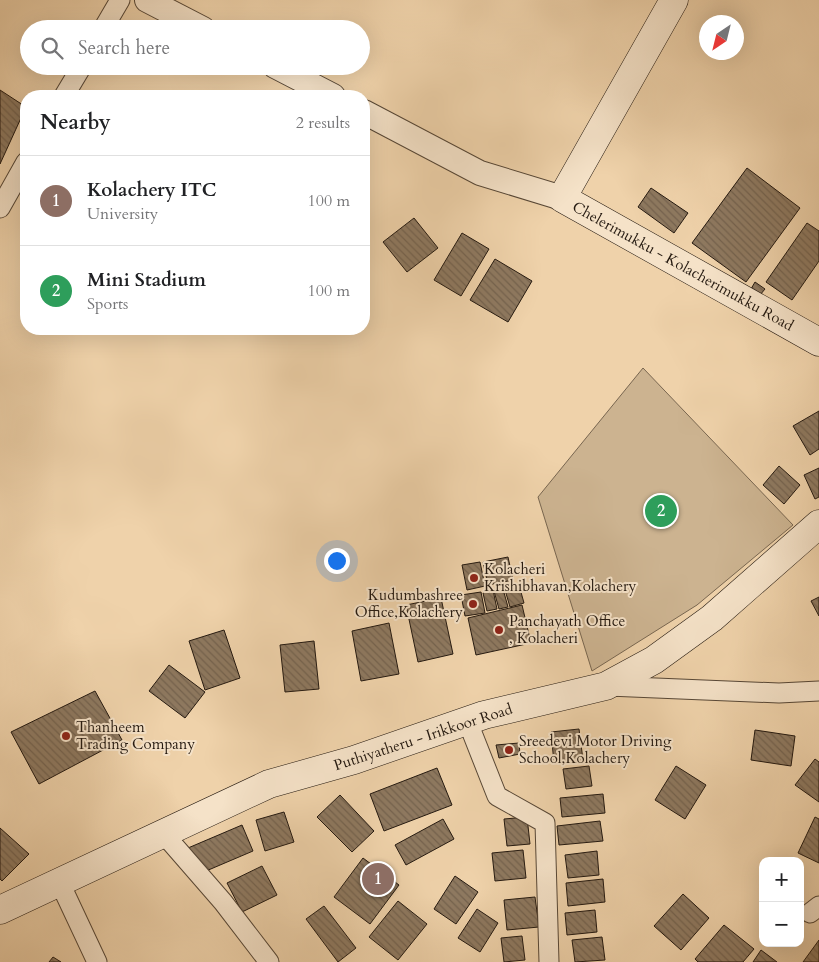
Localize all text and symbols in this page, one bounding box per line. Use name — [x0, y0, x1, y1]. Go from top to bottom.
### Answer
north arrow — [699, 15, 744, 60]
search box — [20, 20, 370, 75]
icon: search — [38, 34, 66, 62]
text: Search here — [78, 35, 170, 61]
text: Nearby — [40, 108, 111, 137]
text: 2 results — [296, 112, 350, 134]
text: Kolachery ITC — [87, 177, 217, 203]
text: 1 — [52, 190, 60, 212]
text: 100 m — [308, 190, 350, 212]
street label: Chelerimukku - Kolacherimukku Road — [569, 197, 797, 335]
text: University — [87, 203, 158, 225]
text: Mini Stadium — [87, 267, 206, 293]
text: 2 — [52, 280, 60, 302]
text: 100 m — [308, 280, 350, 302]
text: Sports — [87, 293, 128, 315]
pin: 2 — [645, 492, 677, 530]
your location — [324, 548, 350, 574]
place label: Kolacheri Krishibhavan,Kolachery — [484, 559, 636, 596]
marker: Kolacheri Krishibhavan,Kolachery — [468, 572, 480, 584]
place label: Kudumbashree Office,Kolachery — [355, 585, 463, 622]
marker: Kudumbashree Office,Kolachery — [467, 598, 479, 610]
place label: Panchayath Office , Kolacheri — [509, 611, 626, 648]
marker: Panchayath Office , Kolacheri — [493, 624, 505, 636]
street label: Puthiyatheru - Irikkoor Road — [331, 699, 515, 775]
place label: Thanheem Trading Company — [76, 717, 195, 754]
marker: Thanheem Trading Company — [60, 730, 72, 742]
place label: Sreedevi Motor Driving School,Kolachery — [519, 731, 672, 768]
marker: Sreedevi Motor Driving School,Kolachery — [503, 744, 515, 756]
map controls — [759, 857, 804, 947]
button: + — [759, 857, 804, 902]
pin: 1 — [362, 860, 394, 898]
button: − — [759, 902, 804, 947]

